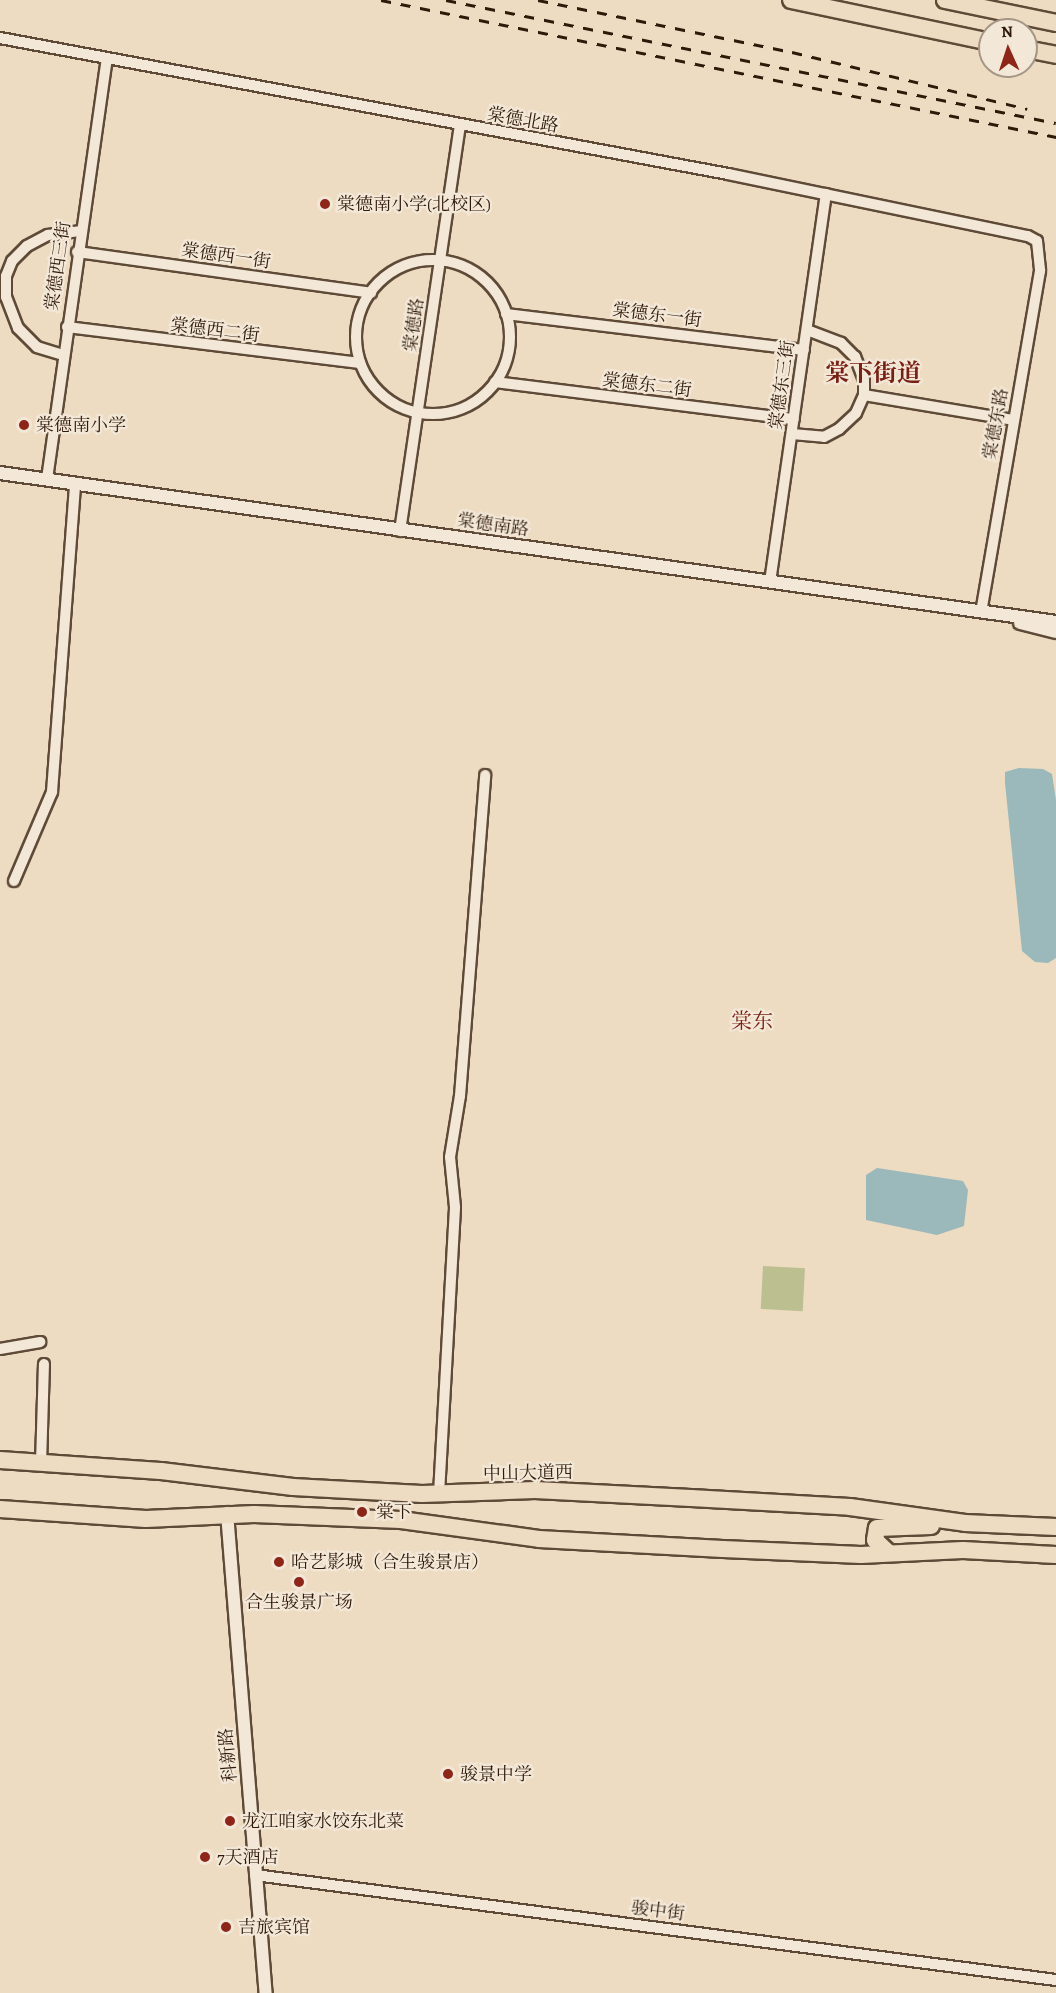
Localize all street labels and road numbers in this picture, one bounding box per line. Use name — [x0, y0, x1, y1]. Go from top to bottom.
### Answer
street label: 棠德北路 — [486, 103, 560, 137]
street label: 棠德西三街 — [41, 220, 75, 312]
street label: 棠德西一街 — [180, 239, 272, 273]
street label: 棠德路 — [400, 297, 428, 353]
street label: 棠德东一街 — [611, 299, 703, 331]
street label: 棠德西二街 — [169, 314, 261, 346]
street label: 棠德东三街 — [765, 339, 799, 431]
street label: 棠德东二街 — [601, 369, 693, 401]
street label: 棠德东路 — [979, 387, 1013, 461]
street label: 棠德南路 — [456, 509, 530, 541]
street label: 中山大道西 — [483, 1461, 573, 1485]
street label: 科新路 — [215, 1727, 241, 1783]
street label: 骏中街 — [630, 1897, 686, 1925]

